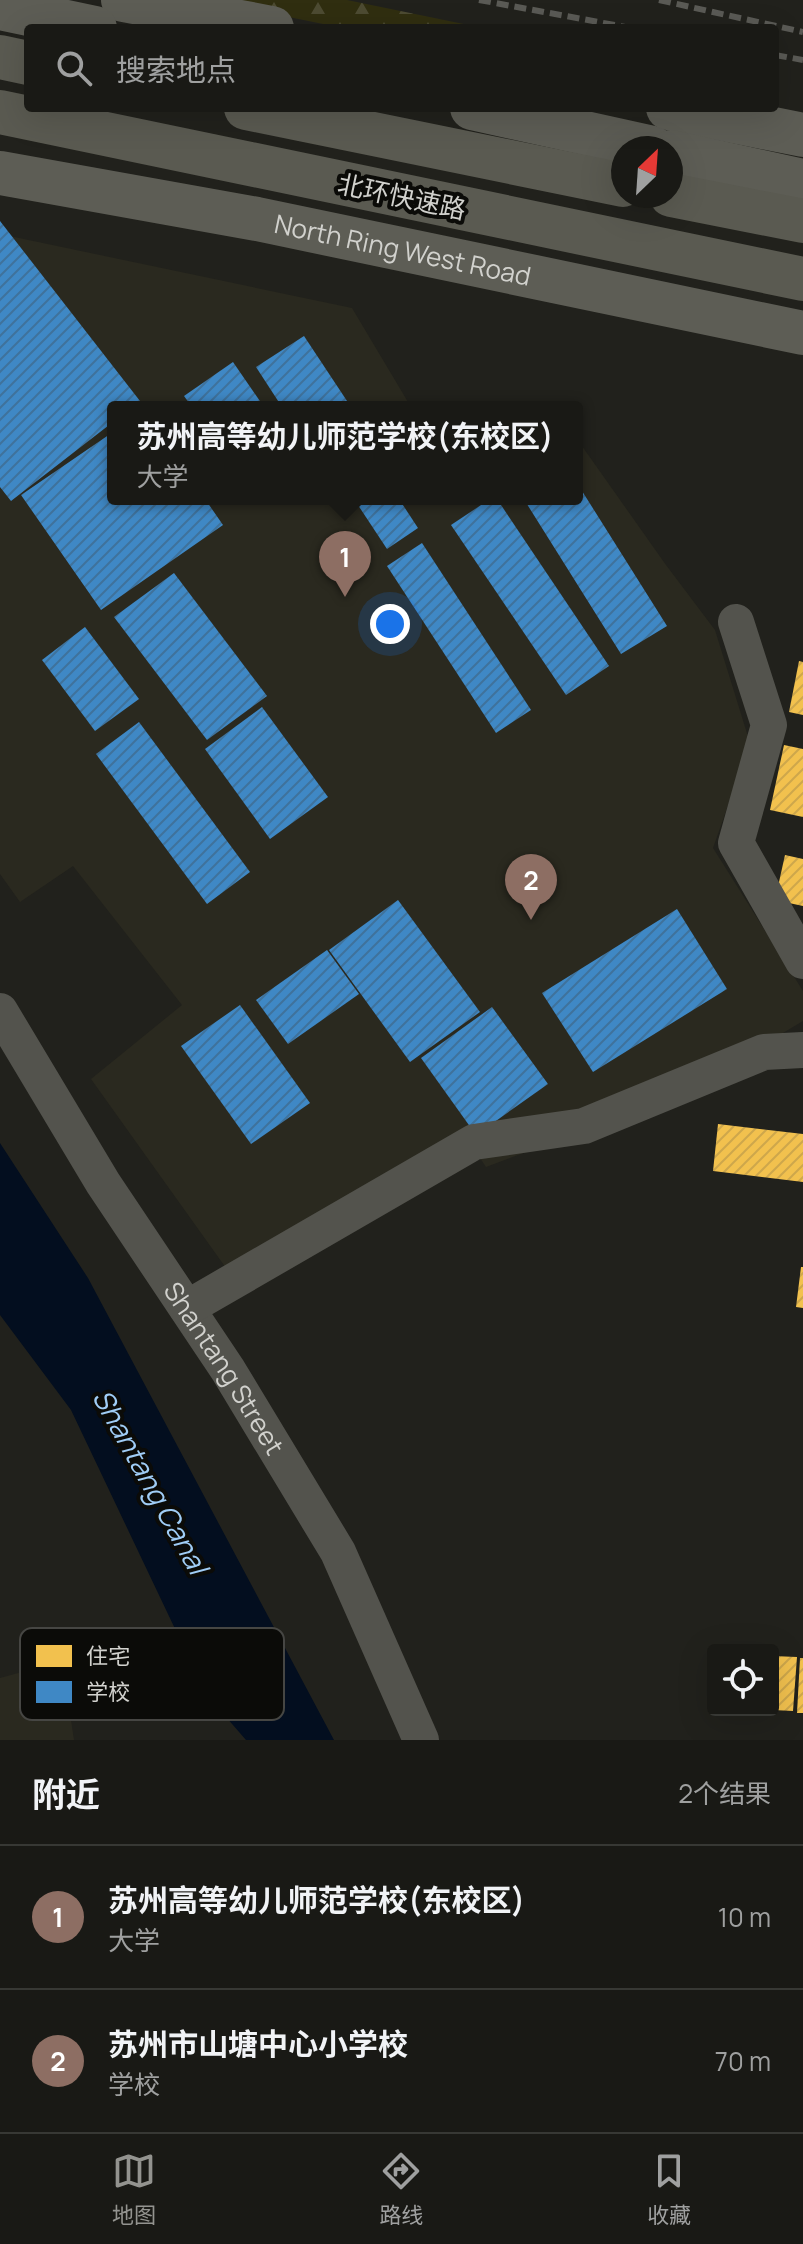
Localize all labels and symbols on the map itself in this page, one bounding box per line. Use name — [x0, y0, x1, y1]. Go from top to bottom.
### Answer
north arrow — [611, 136, 683, 208]
street label: 北环快速路 — [335, 165, 469, 227]
street label: North Ring West Road — [271, 205, 534, 294]
pin: 1 — [319, 531, 371, 597]
your location — [370, 604, 410, 644]
pin: 2 — [505, 854, 557, 920]
street label: Shantang Street — [156, 1275, 293, 1461]
water label: Shantang Canal — [84, 1382, 219, 1583]
legend — [20, 1628, 284, 1720]
text: 住宅 — [86, 1641, 130, 1671]
text: 学校 — [86, 1677, 130, 1707]

